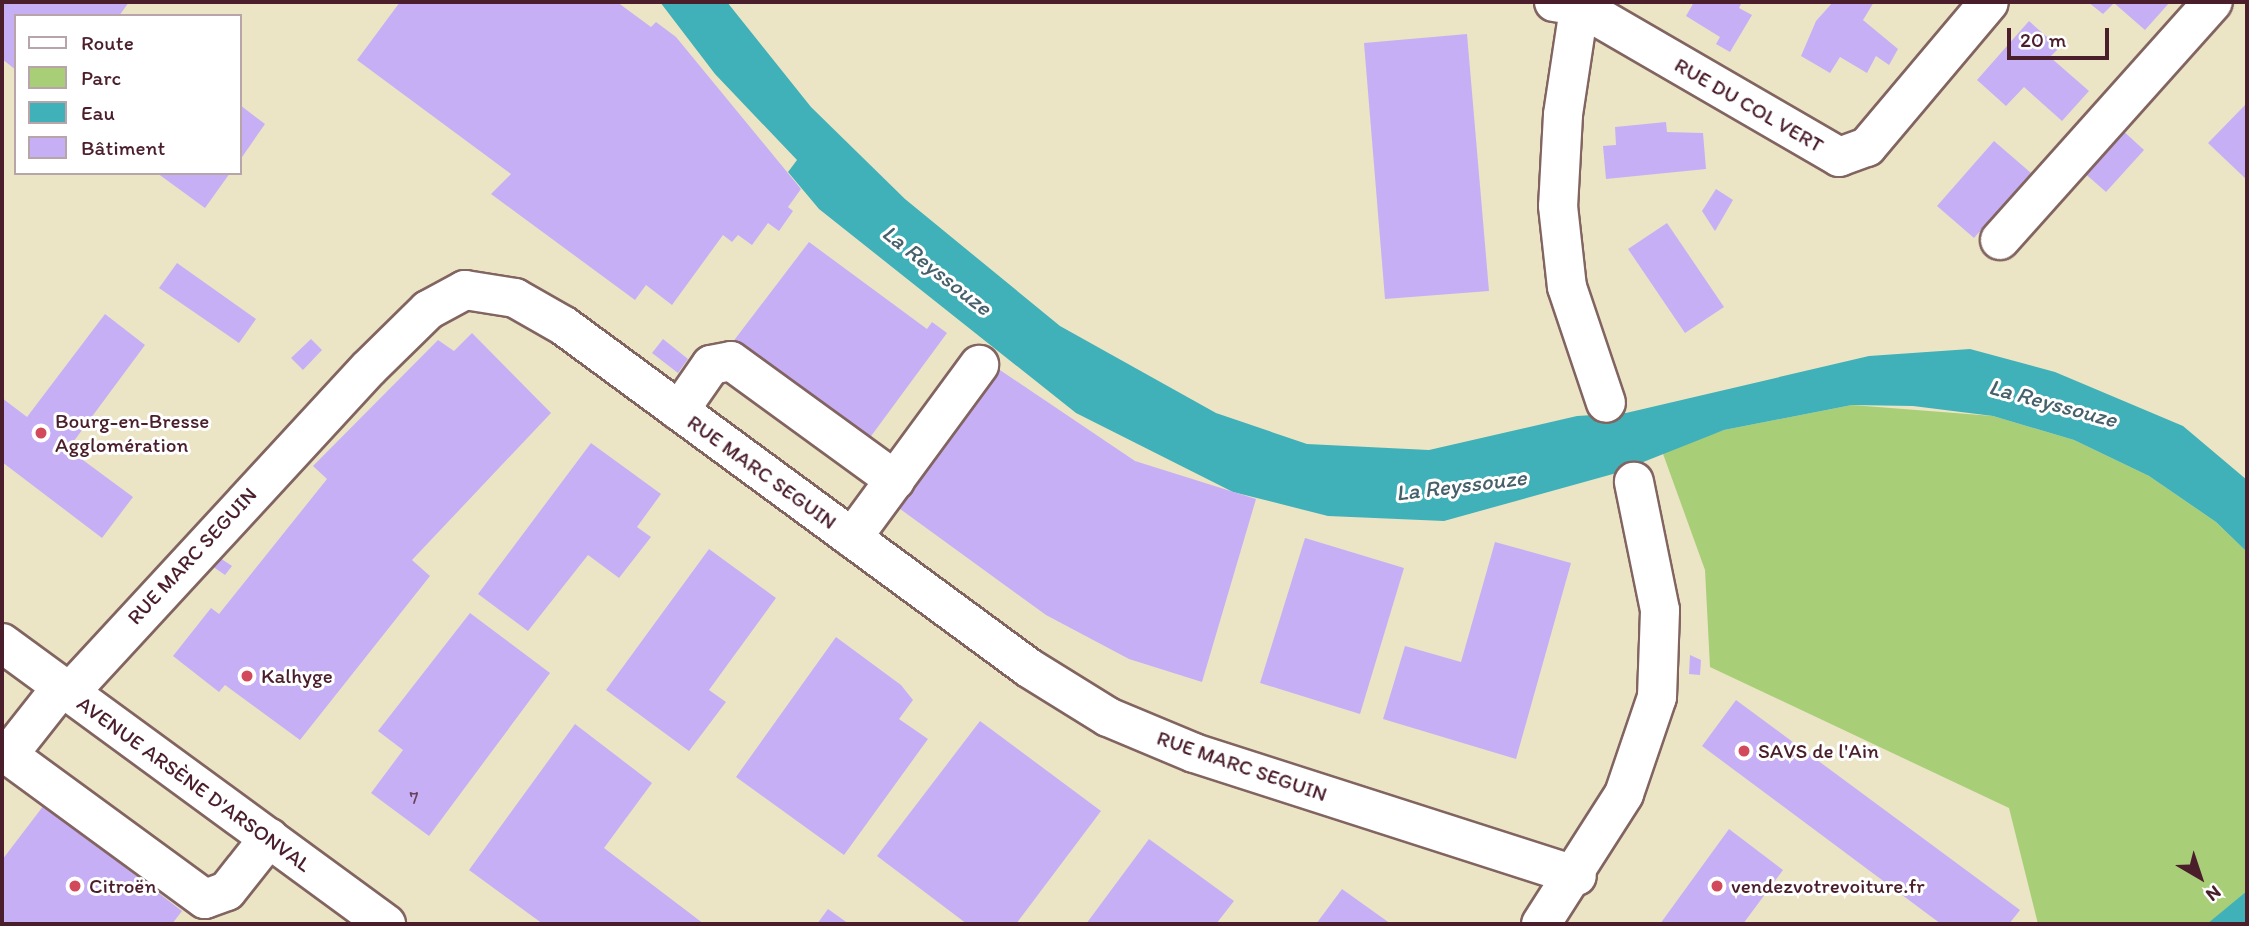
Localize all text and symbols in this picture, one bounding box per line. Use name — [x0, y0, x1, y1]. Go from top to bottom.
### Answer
legend — [14, 14, 242, 175]
scale bar — [2011, 14, 2112, 58]
text: 20 m — [2020, 27, 2066, 52]
text: Route — [81, 30, 134, 55]
street label: RUE DU COL VERT — [1670, 52, 1828, 158]
text: Parc — [81, 65, 121, 90]
text: Eau — [81, 100, 115, 125]
text: Bâtiment — [81, 135, 165, 160]
water label: La Reyssouze — [877, 219, 997, 321]
water label: La Reyssouze — [1986, 373, 2120, 433]
place label: Bourg-en-Bresse Agglomération — [55, 408, 209, 458]
street label: RUE MARC SEGUIN — [683, 409, 841, 535]
marker: Bourg-en-Bresse Agglomération — [33, 425, 49, 441]
water label: La Reyssouze — [1394, 463, 1528, 507]
street label: RUE MARC SEGUIN — [122, 482, 262, 630]
place label: Kalhyge — [261, 663, 333, 689]
marker: Kalhyge — [239, 668, 255, 684]
street label: AVENUE ARSÈNE D'ARSONVAL — [72, 691, 316, 877]
street label: RUE MARC SEGUIN — [1154, 725, 1330, 807]
place label: SAVS de l'Ain — [1758, 738, 1878, 764]
marker: SAVS de l'Ain — [1736, 743, 1752, 759]
house number: 7 — [410, 787, 418, 809]
north arrow — [2165, 842, 2235, 912]
place label: Citroën — [89, 873, 156, 899]
place label: vendezvotrevoiture.fr — [1731, 873, 1925, 899]
marker: Citroën — [67, 878, 83, 894]
marker: vendezvotrevoiture.fr — [1709, 878, 1725, 894]
text: N — [2201, 881, 2226, 907]

